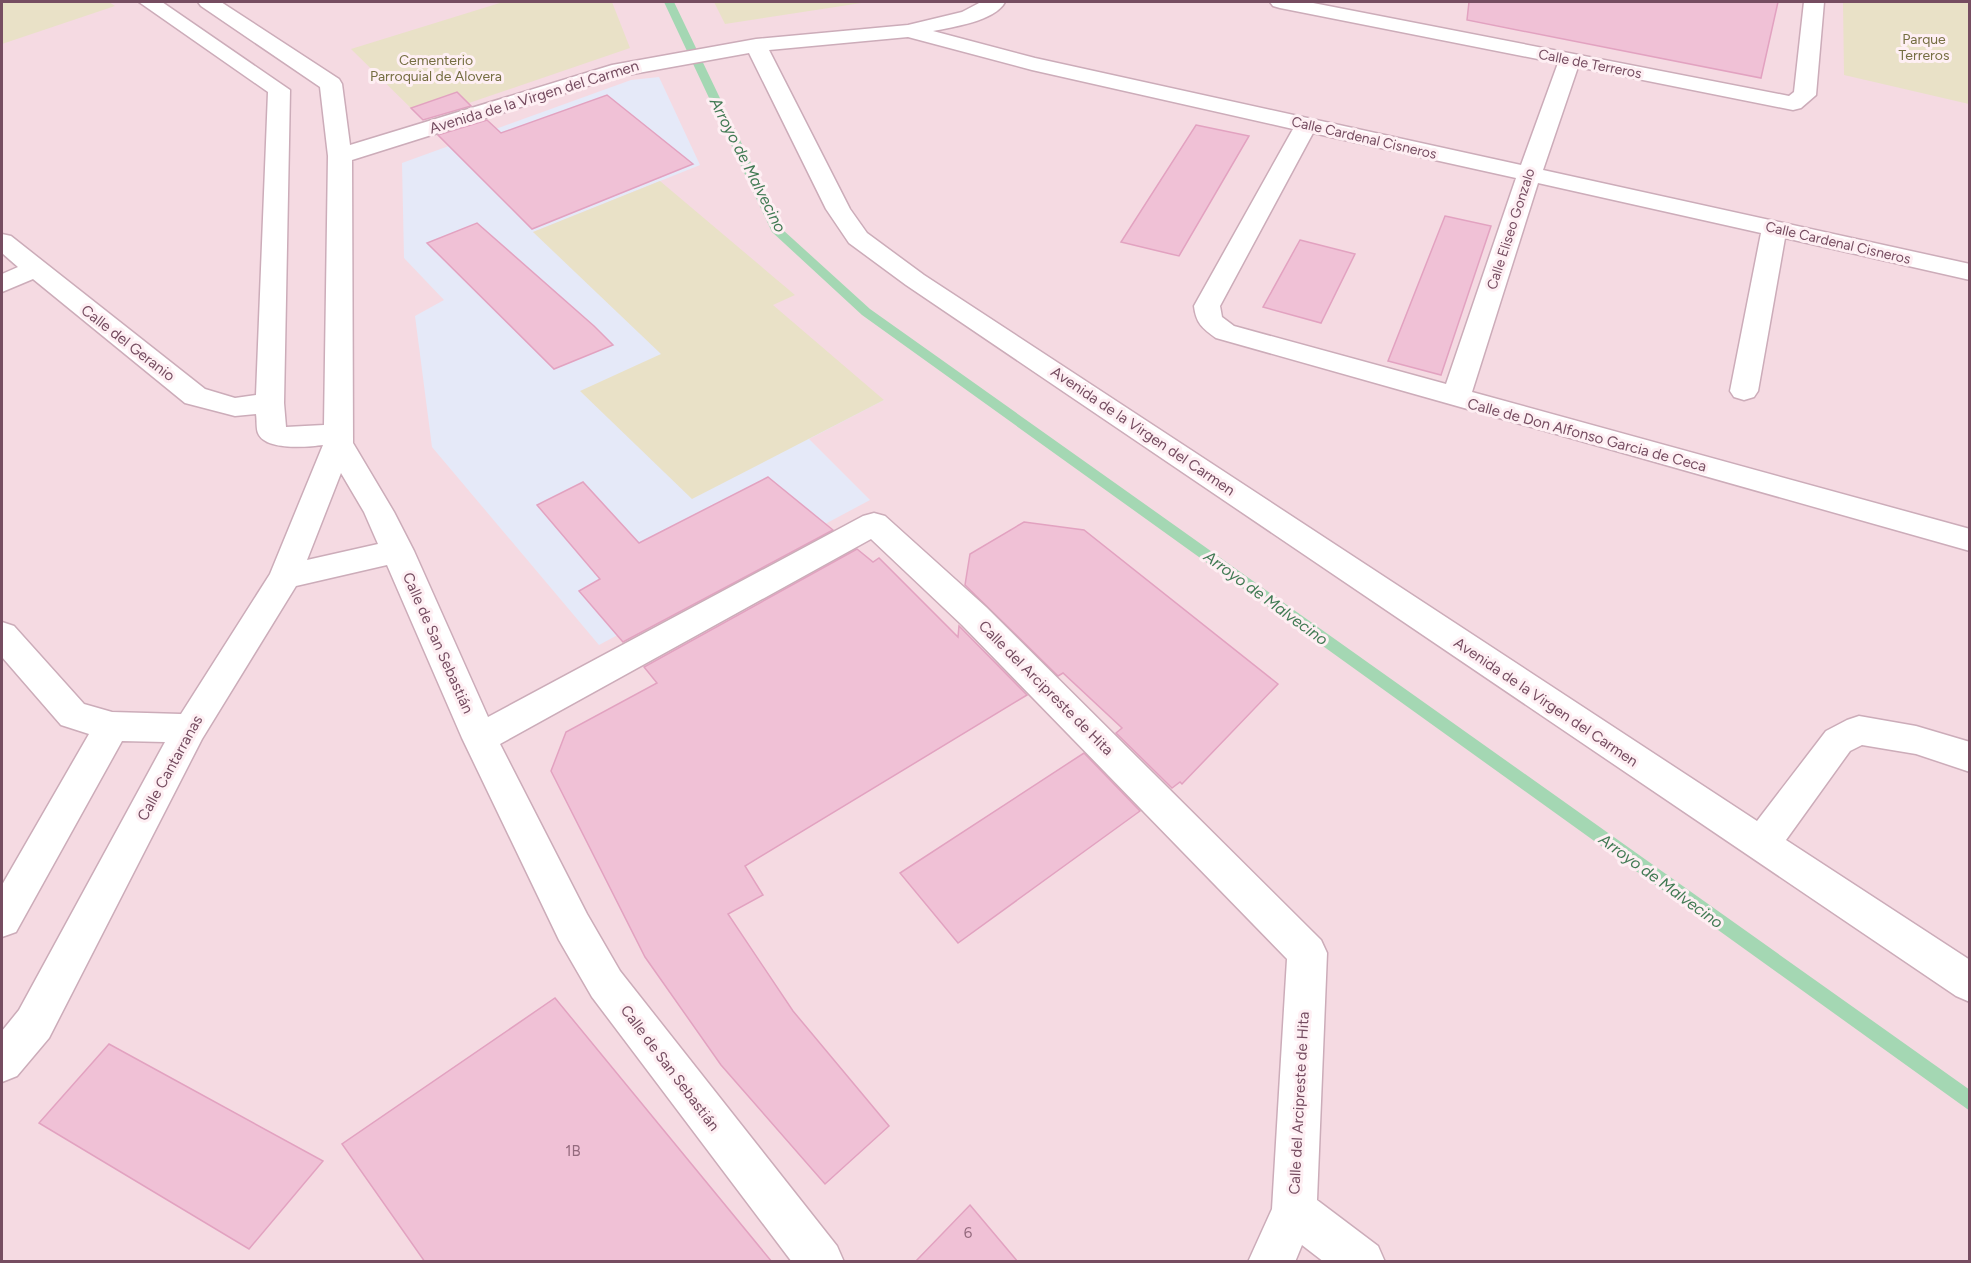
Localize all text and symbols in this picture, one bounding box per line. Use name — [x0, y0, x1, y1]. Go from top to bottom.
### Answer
park label: Parque Terreros — [1899, 31, 1950, 64]
street label: Calle de Terreros — [1537, 46, 1643, 82]
park label: Cementerio Parroquial de Alovera — [370, 52, 502, 85]
street label: Avenida de la Virgen del Carmen — [427, 57, 641, 137]
water label: Arroyo de Malvecino — [705, 94, 790, 235]
street label: Calle Cardenal Cisneros — [1290, 113, 1438, 163]
street label: Calle Eliseo Gonzalo — [1483, 166, 1539, 292]
street label: Calle Cardenal Cisneros — [1764, 218, 1912, 268]
street label: Calle del Geranio — [78, 301, 179, 385]
street label: Avenida de la Virgen del Carmen — [1048, 363, 1238, 499]
street label: Calle de Don Alfonso Garcia de Ceca — [1466, 394, 1708, 476]
water label: Arroyo de Malvecino — [1200, 546, 1332, 649]
street label: Calle de San Sebastián — [399, 570, 477, 716]
street label: Calle del Arcipreste de Hita — [975, 617, 1117, 759]
street label: Avenida de la Virgen del Carmen — [1451, 634, 1641, 770]
street label: Calle Cantarranas — [134, 712, 206, 824]
water label: Arroyo de Malvecino — [1595, 829, 1727, 932]
street label: Calle de San Sebastián — [617, 1002, 723, 1134]
street label: Calle del Arcipreste de Hita — [1285, 1011, 1313, 1195]
house number: 1B — [565, 1142, 581, 1160]
house number: 6 — [964, 1224, 973, 1242]

